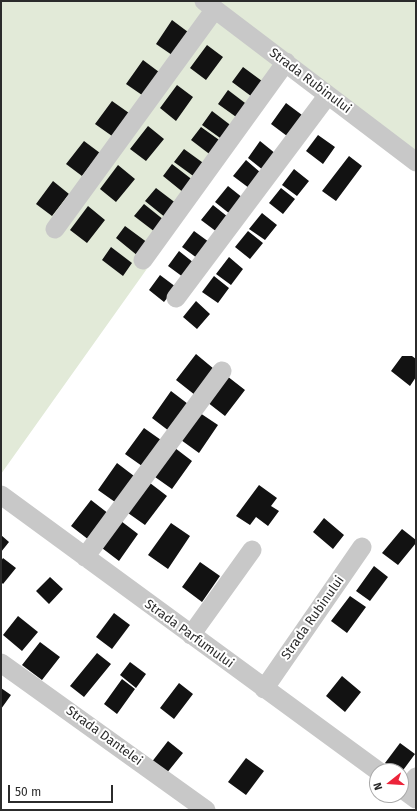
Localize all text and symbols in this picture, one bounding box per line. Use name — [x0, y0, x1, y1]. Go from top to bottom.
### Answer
street label: Strada Rubinului — [266, 45, 354, 117]
street label: Strada Rubinului — [278, 573, 348, 663]
street label: Strada Parfumului — [141, 596, 237, 672]
street label: Strada Dantelei — [63, 703, 145, 769]
north arrow — [369, 763, 409, 803]
scale bar — [10, 777, 115, 803]
text: N — [371, 781, 385, 792]
text: 50 m — [15, 785, 41, 799]

